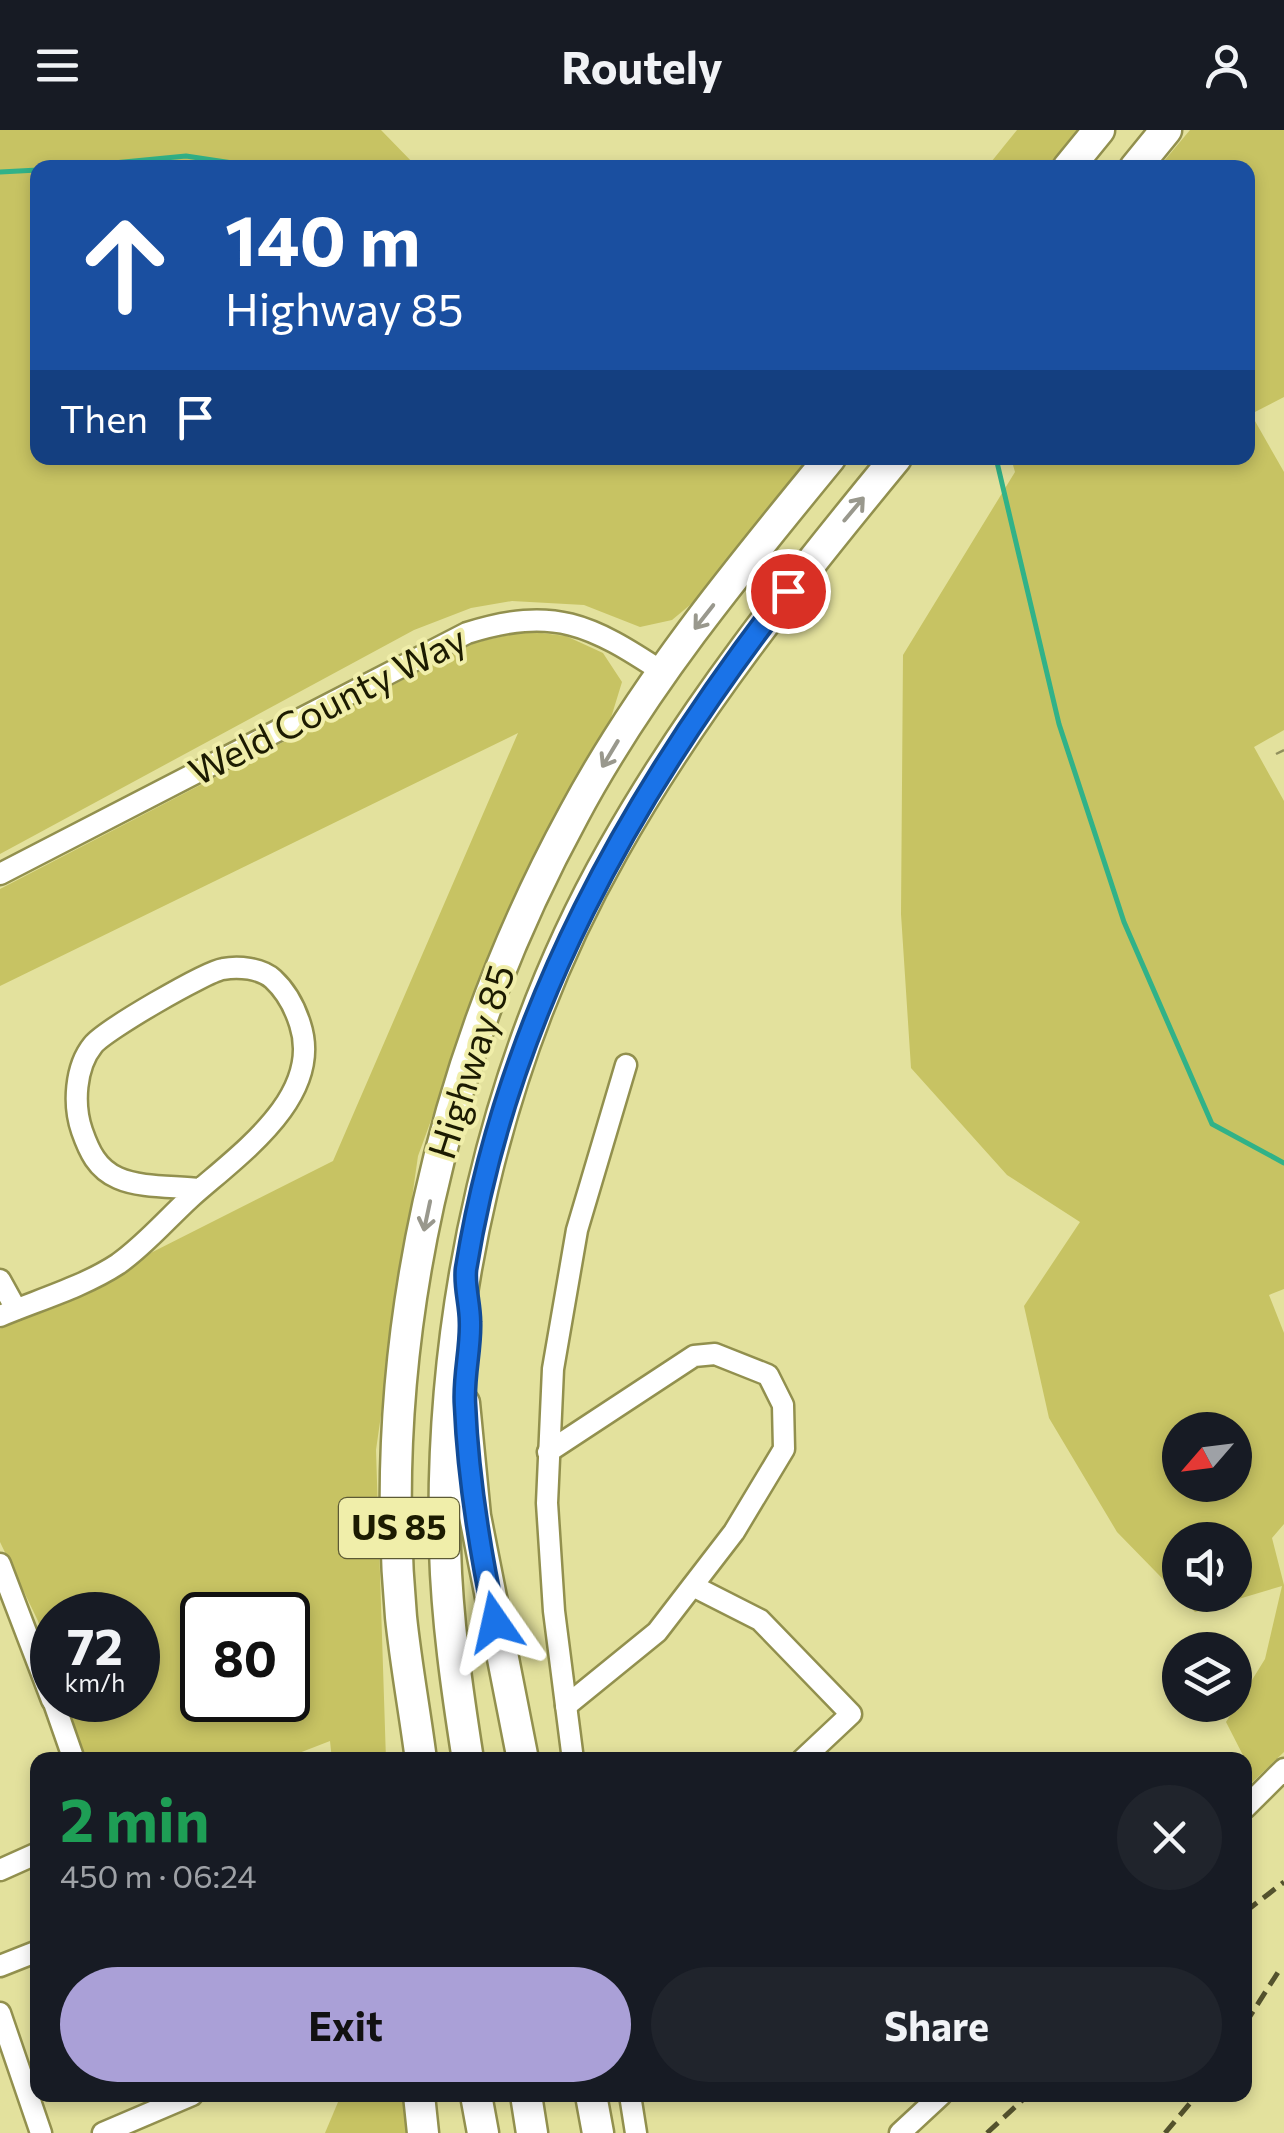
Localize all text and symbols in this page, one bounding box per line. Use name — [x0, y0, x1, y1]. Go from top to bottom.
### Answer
icon: menu — [30, 38, 85, 93]
text: Routely — [561, 38, 723, 93]
icon: person — [1199, 38, 1254, 93]
text: 140 m — [225, 195, 421, 280]
icon: ahead — [60, 200, 190, 330]
text: Highway 85 — [225, 280, 464, 335]
icon: arrive — [168, 390, 223, 445]
text: Then — [60, 394, 148, 441]
one-way arrow — [842, 496, 864, 522]
pin — [746, 549, 831, 634]
icon: arrive — [761, 564, 816, 619]
one-way arrow — [694, 603, 715, 630]
street label: Weld County Way — [180, 614, 473, 794]
one-way arrow — [600, 739, 620, 768]
street label: Highway 85 — [416, 958, 523, 1164]
one-way arrow — [416, 1199, 435, 1231]
north arrow — [1162, 1412, 1252, 1502]
map controls — [1162, 1412, 1252, 1722]
road number: US 85 — [339, 1498, 459, 1558]
button: sound — [1162, 1522, 1252, 1612]
position arrow — [443, 1570, 547, 1674]
speed limit sign: 80 — [180, 1592, 310, 1722]
text: 72 — [67, 1614, 123, 1675]
button: layers — [1162, 1632, 1252, 1722]
text: km/h — [65, 1667, 125, 1697]
text: 2 min — [60, 1781, 209, 1854]
button: close — [1117, 1785, 1222, 1890]
text: 450 m · 06:24 — [60, 1855, 257, 1895]
button: Exit — [60, 1967, 631, 2082]
button: Share — [651, 1967, 1222, 2082]

